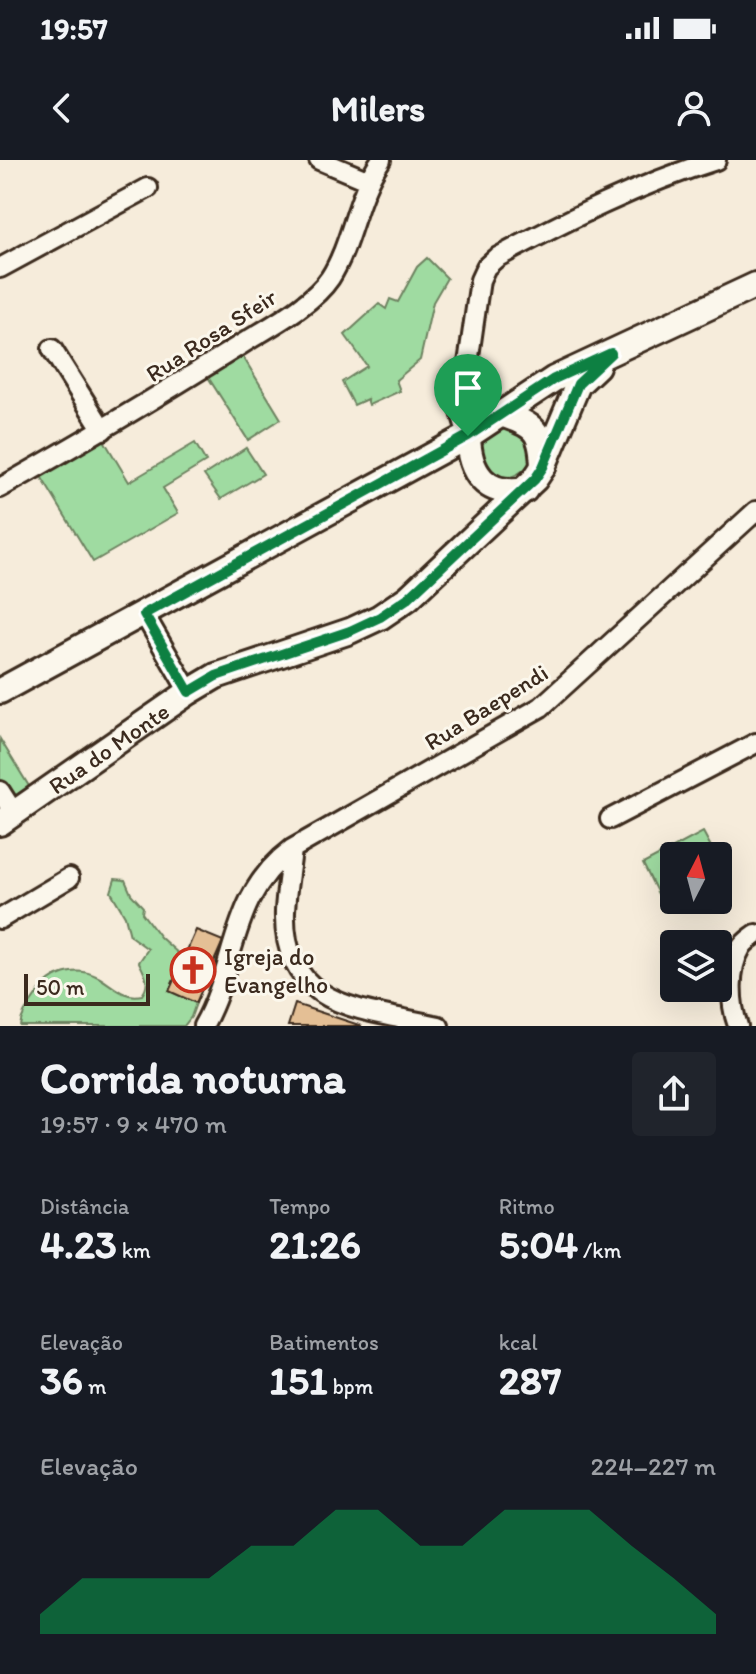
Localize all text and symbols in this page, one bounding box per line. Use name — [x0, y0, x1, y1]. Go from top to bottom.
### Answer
text: 19:57 — [40, 10, 108, 47]
icon: back — [40, 86, 84, 130]
icon: person — [672, 86, 716, 130]
text: Milers — [331, 87, 425, 130]
street label: Rua Rosa Sfeir — [140, 282, 282, 388]
pin — [434, 354, 502, 436]
icon: arrive — [446, 366, 490, 410]
street label: Rua Baependi — [419, 658, 553, 756]
street label: Rua do Monte — [43, 696, 174, 800]
north arrow — [660, 842, 732, 914]
map controls — [660, 842, 732, 1002]
button: layers — [660, 930, 732, 1002]
place label: Igreja do Evangelho — [224, 942, 328, 999]
church icon: Igreja do Evangelho — [169, 946, 217, 994]
scale bar — [24, 970, 150, 1006]
text: 50 m — [36, 974, 85, 1001]
text: Corrida noturna — [40, 1051, 346, 1104]
button: share — [632, 1052, 716, 1136]
text: 19:57 · 9 × 470 m — [40, 1108, 227, 1140]
text: Distância — [40, 1193, 130, 1220]
text: Tempo — [269, 1193, 331, 1220]
text: Ritmo — [499, 1193, 555, 1220]
text: 4.23 — [40, 1220, 117, 1268]
text: 21:26 — [269, 1220, 361, 1268]
text: 5:04 — [499, 1220, 578, 1268]
text: km — [117, 1237, 151, 1264]
text: /km — [578, 1237, 621, 1264]
text: Elevação — [40, 1329, 123, 1356]
text: Batimentos — [269, 1329, 379, 1356]
text: kcal — [499, 1329, 538, 1356]
text: 36 — [40, 1356, 83, 1404]
text: 151 — [269, 1356, 327, 1404]
text: 287 — [499, 1356, 561, 1404]
text: m — [83, 1373, 106, 1400]
text: bpm — [327, 1373, 373, 1400]
text: Elevação — [40, 1450, 138, 1482]
text: 224–227 m — [591, 1450, 716, 1482]

